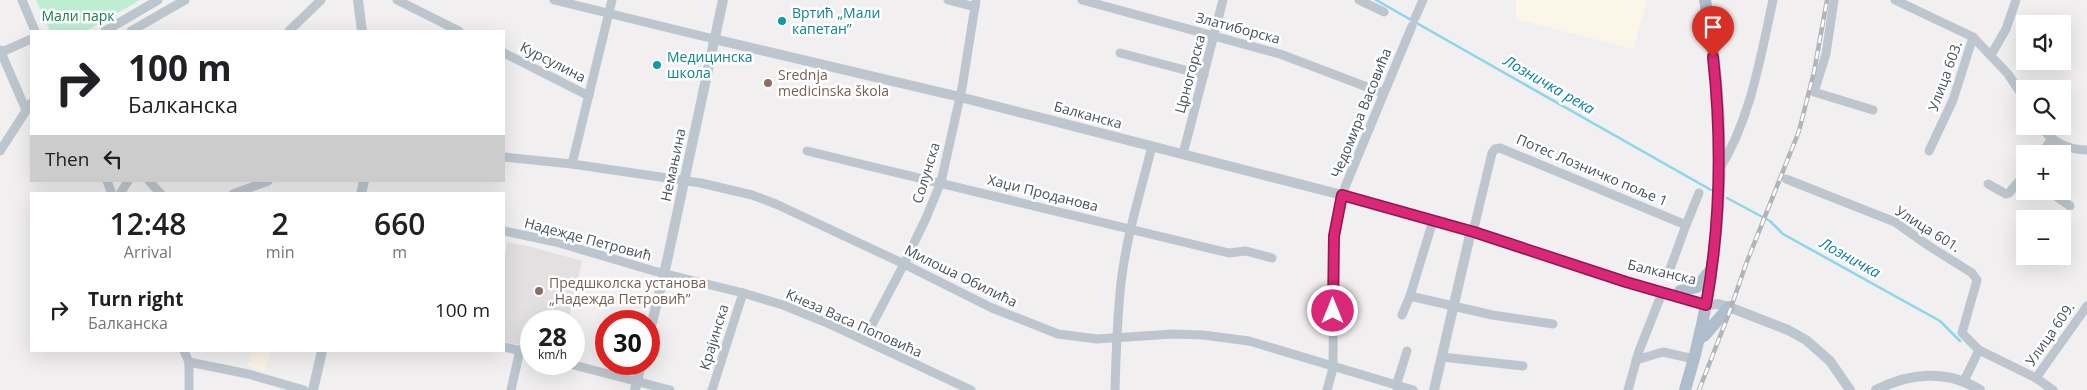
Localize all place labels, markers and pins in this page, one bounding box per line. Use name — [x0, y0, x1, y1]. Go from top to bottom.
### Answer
place label: Вртић „Мали капетан” — [792, 3, 880, 38]
pin — [1692, 6, 1734, 57]
marker: Вртић „Мали капетан” — [776, 15, 788, 27]
place label: Медицинска школа — [667, 47, 753, 82]
marker: Медицинска школа — [651, 59, 663, 71]
place label: Srednja medicinska škola — [778, 65, 889, 100]
marker: Srednja medicinska škola — [762, 77, 774, 89]
place label: Предшколска установа „Надежда Петровић” — [549, 273, 706, 308]
marker: Предшколска установа „Надежда Петровић” — [533, 285, 545, 297]

